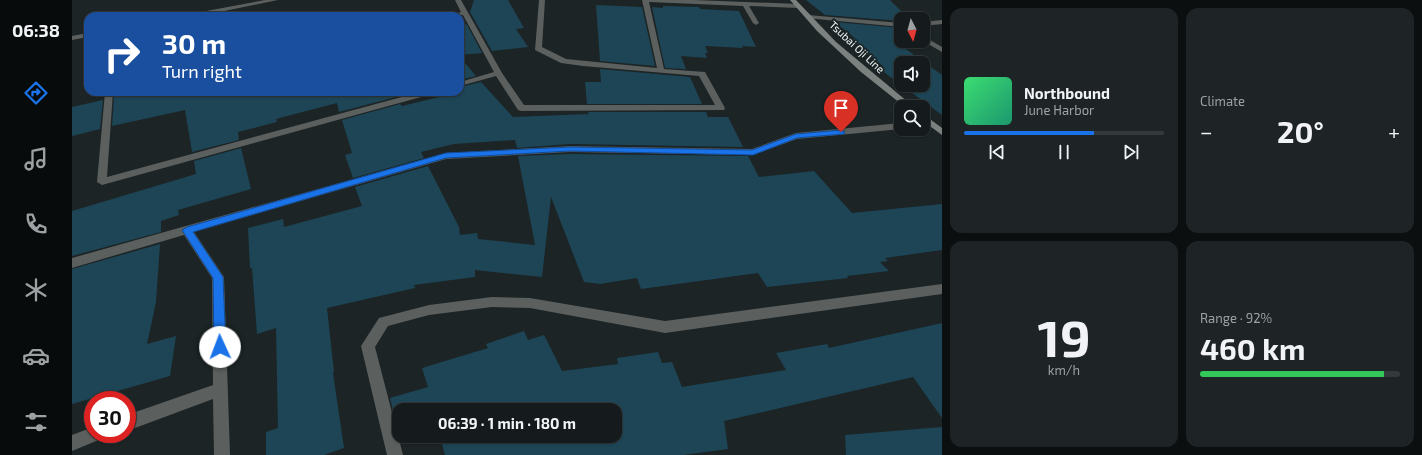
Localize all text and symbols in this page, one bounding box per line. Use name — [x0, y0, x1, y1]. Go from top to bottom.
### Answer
north arrow — [894, 12, 930, 48]
map controls — [894, 12, 930, 136]
street label: Tsubai Oji Line — [826, 18, 888, 76]
text: 06:38 — [12, 19, 60, 41]
text: 30 m — [162, 26, 226, 60]
icon: right — [96, 28, 148, 80]
button: sound — [894, 56, 930, 92]
text: Turn right — [162, 60, 242, 82]
icon: directions — [22, 79, 50, 107]
text: Northbound — [1024, 84, 1110, 102]
pin — [824, 91, 858, 132]
text: Climate — [1200, 93, 1245, 109]
icon: arrive — [830, 97, 852, 119]
button: search — [894, 100, 930, 136]
text: June Harbor — [1024, 102, 1094, 118]
text: 20° — [1277, 113, 1324, 149]
text: − — [1200, 118, 1213, 144]
text: + — [1388, 118, 1400, 144]
icon: previous — [986, 141, 1008, 163]
icon: pause — [1053, 141, 1075, 163]
icon: next — [1120, 141, 1142, 163]
icon: music — [22, 145, 50, 173]
icon: phone — [22, 210, 50, 238]
icon: climate — [22, 276, 50, 304]
text: 19 — [1037, 305, 1091, 367]
text: Range · 92% — [1200, 310, 1272, 326]
position arrow — [199, 326, 241, 368]
text: 460 km — [1200, 330, 1305, 366]
icon: car — [22, 342, 50, 370]
text: km/h — [1048, 362, 1080, 378]
speed limit sign: 30 — [84, 391, 136, 443]
icon: filters — [22, 408, 50, 436]
text: 06:39 · 1 min · 180 m — [438, 414, 576, 432]

